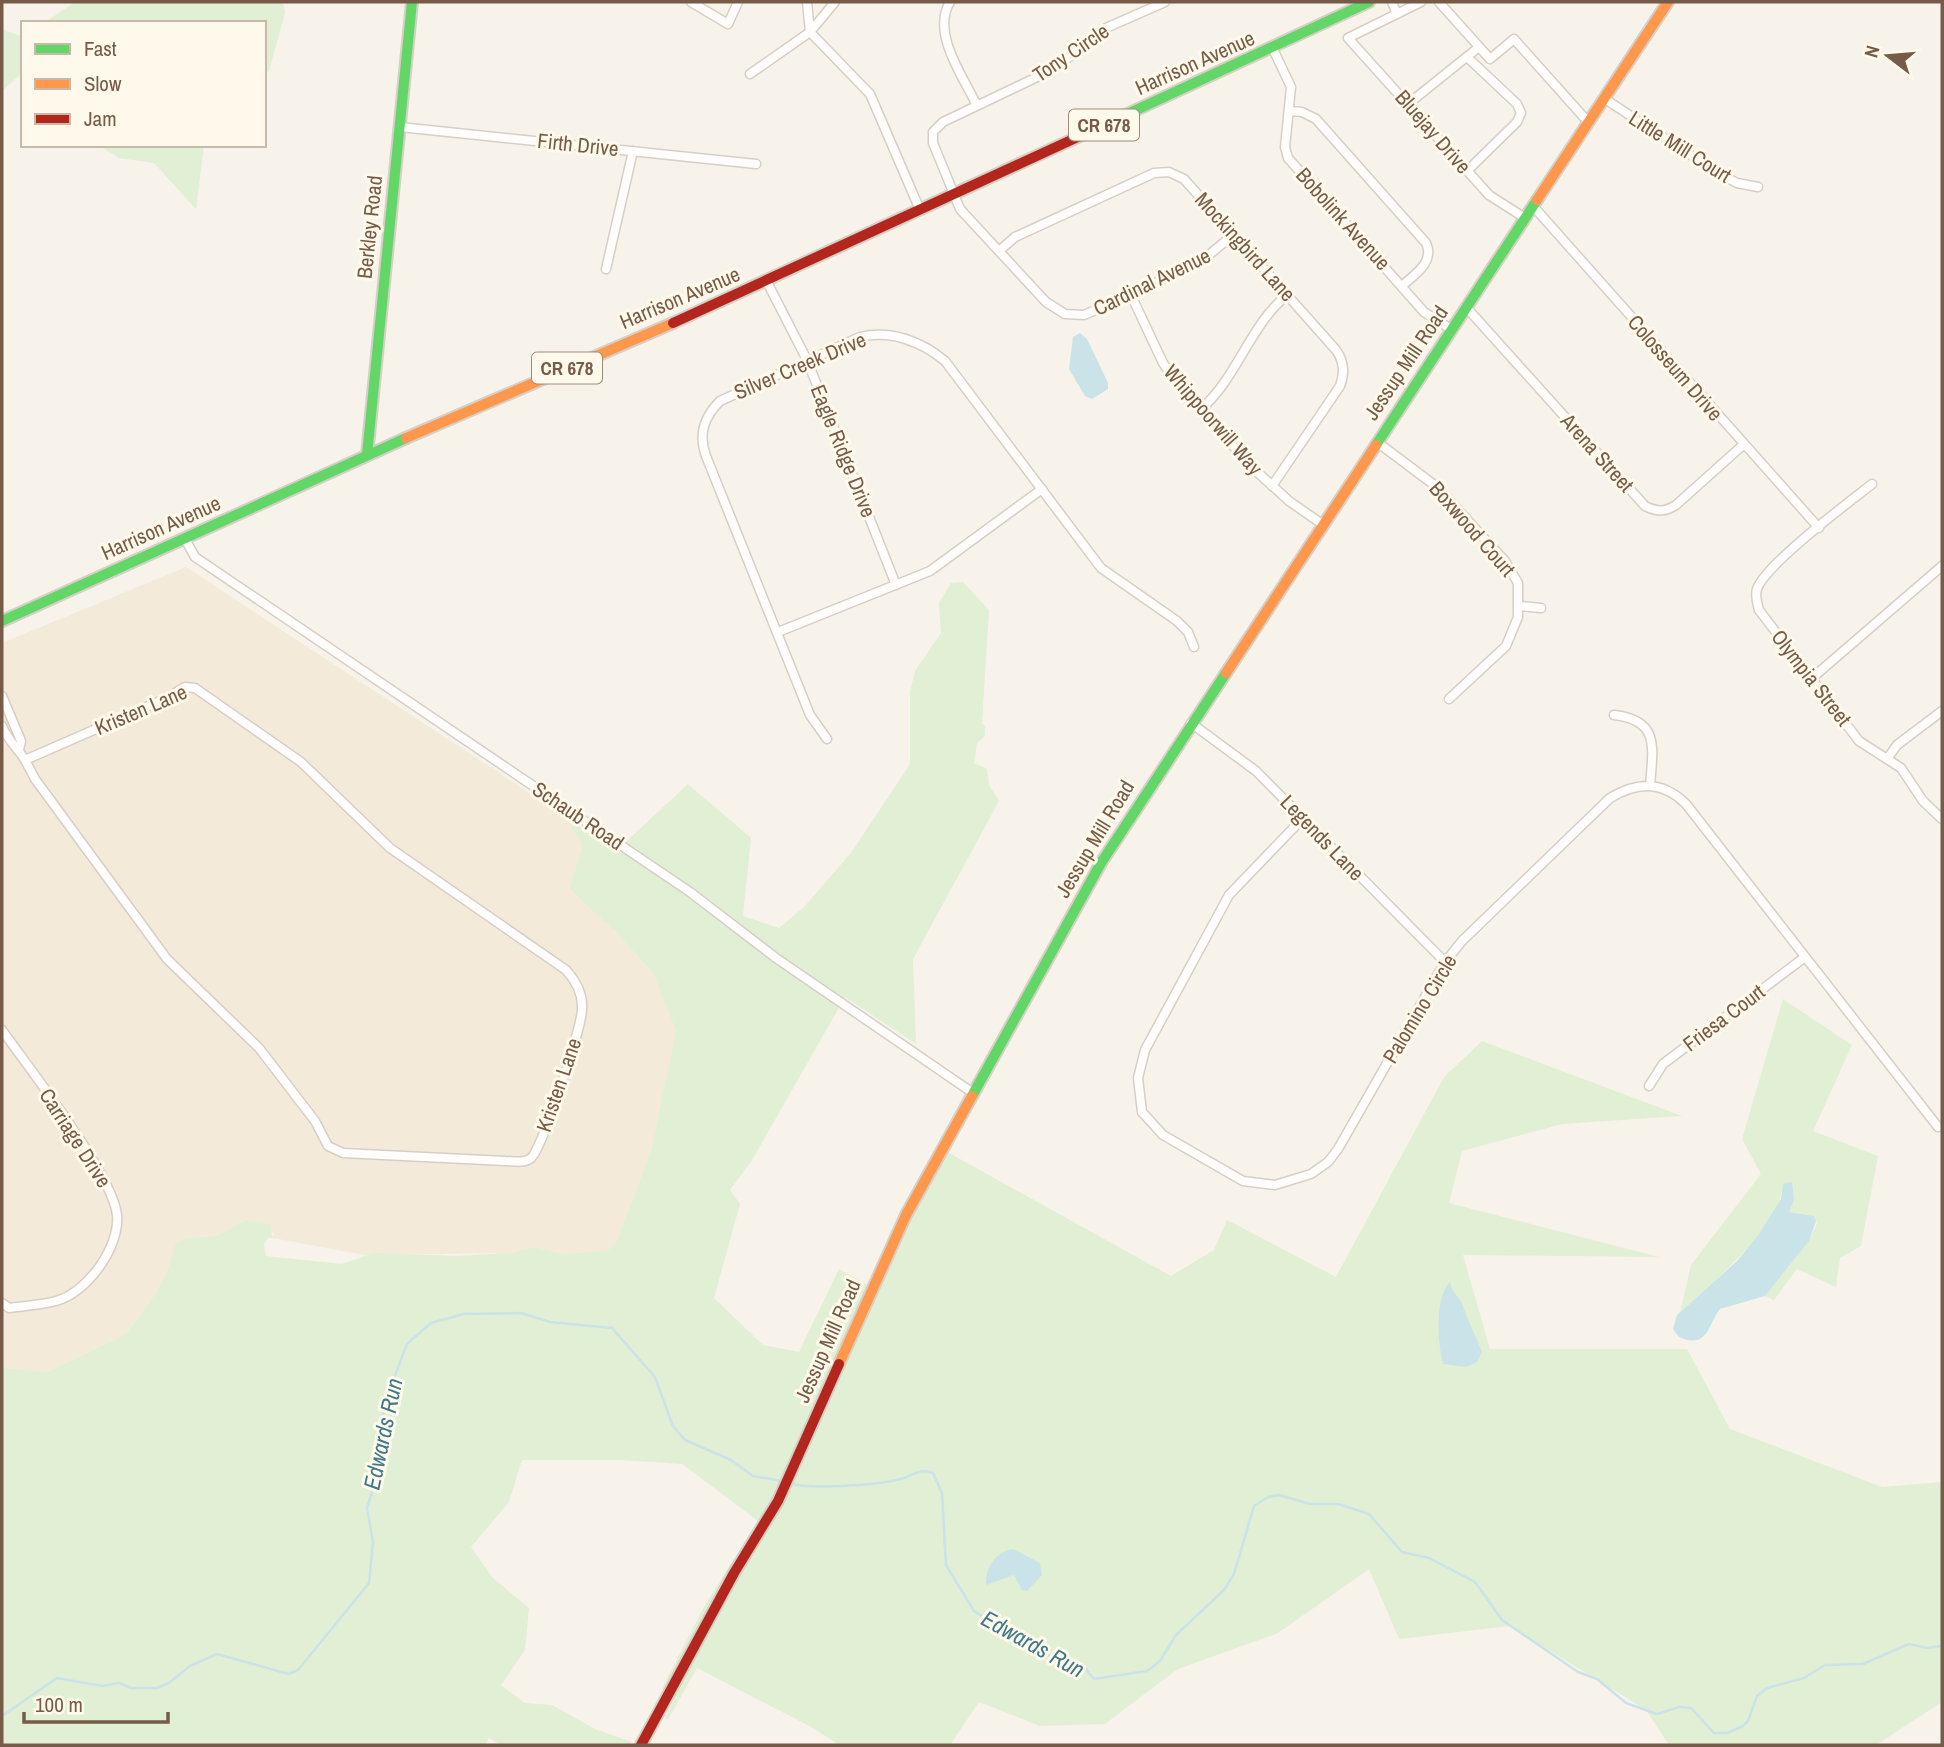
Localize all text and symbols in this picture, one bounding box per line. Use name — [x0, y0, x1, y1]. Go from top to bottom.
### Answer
street label: Tony Circle — [1027, 16, 1115, 89]
legend — [21, 21, 266, 147]
north arrow — [1853, 21, 1923, 91]
street label: Harrison Avenue — [1130, 23, 1259, 102]
text: Fast — [84, 34, 117, 63]
text: N — [1858, 42, 1886, 60]
text: Slow — [84, 69, 122, 98]
street label: Bluejay Drive — [1389, 84, 1478, 180]
text: Jam — [84, 104, 117, 133]
street label: Little Mill Court — [1623, 104, 1737, 190]
road number: CR 678 — [1069, 110, 1139, 140]
street label: Firth Drive — [536, 126, 620, 163]
street label: Bobolink Avenue — [1289, 161, 1397, 276]
street label: Berkley Road — [350, 174, 389, 280]
street label: Mockingbird Lane — [1188, 186, 1302, 308]
street label: Cardinal Avenue — [1088, 241, 1215, 322]
street label: Harrison Avenue — [615, 259, 744, 336]
street label: Jessup Mill Road — [1357, 300, 1455, 426]
street label: Colosseum Drive — [1621, 308, 1730, 427]
street label: Silver Creek Drive — [729, 325, 870, 406]
road number: CR 678 — [532, 352, 602, 384]
street label: Whippoorwill Way — [1157, 358, 1270, 482]
street label: Eagle Ridge Drive — [804, 380, 883, 521]
street label: Arena Street — [1554, 406, 1641, 498]
street label: Boxwood Court — [1423, 475, 1522, 583]
street label: Harrison Avenue — [96, 488, 225, 567]
street label: Olympia Street — [1765, 624, 1858, 732]
street label: Kristen Lane — [90, 677, 191, 742]
street label: Schaub Road — [527, 774, 630, 857]
street label: Jessup Mill Road — [1048, 775, 1141, 903]
street label: Legends Lane — [1274, 788, 1371, 887]
street label: Palomino Circle — [1376, 949, 1464, 1069]
street label: Friesa Court — [1677, 977, 1771, 1058]
street label: Kristen Lane — [529, 1034, 588, 1136]
street label: Carriage Drive — [33, 1082, 118, 1193]
street label: Jessup Mill Road — [787, 1275, 868, 1407]
water label: Edwards Run — [356, 1375, 409, 1492]
water label: Edwards Run — [976, 1603, 1090, 1685]
scale bar — [24, 1680, 168, 1724]
text: 100 m — [35, 1690, 83, 1719]

